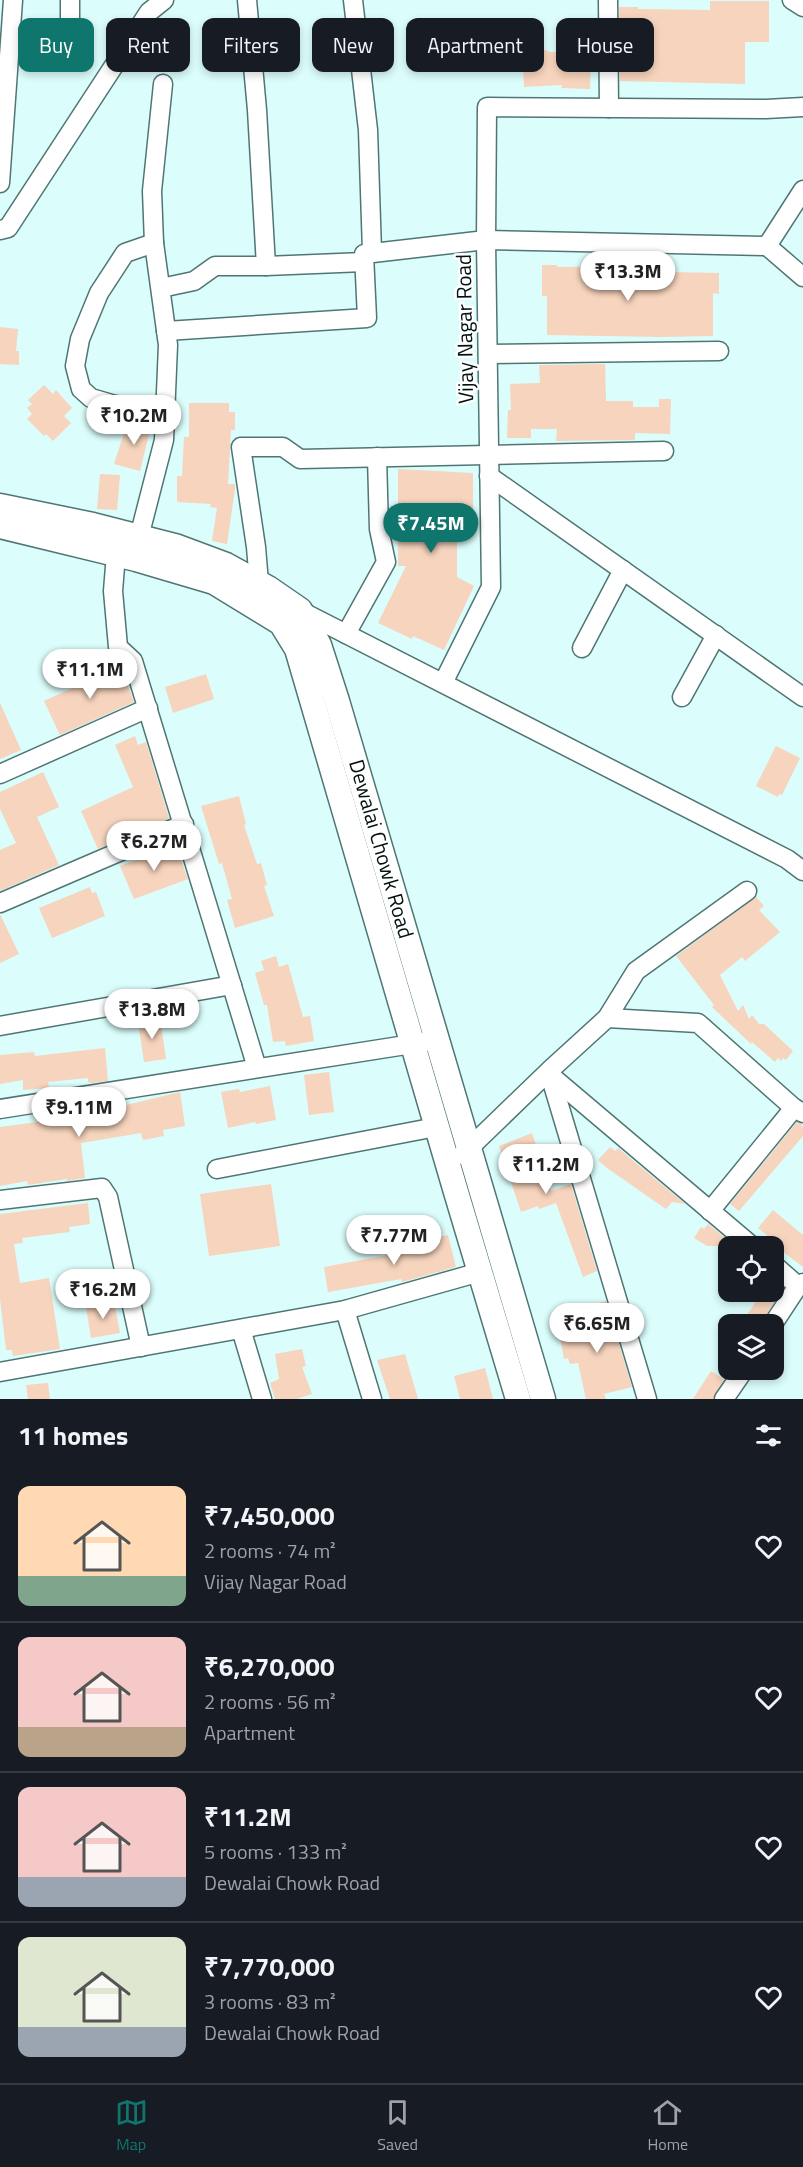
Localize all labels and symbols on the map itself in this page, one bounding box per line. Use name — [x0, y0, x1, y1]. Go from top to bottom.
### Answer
pin: ₹13.3M — [579, 251, 677, 302]
street label: Vijay Nagar Road — [447, 254, 481, 404]
pin: ₹10.2M — [85, 395, 183, 446]
pin: ₹7.45M — [382, 503, 480, 554]
pin: ₹11.1M — [41, 649, 139, 700]
street label: Dewalai Chowk Road — [341, 755, 423, 942]
pin: ₹6.27M — [105, 821, 203, 872]
pin: ₹13.8M — [103, 989, 201, 1040]
pin: ₹9.11M — [30, 1087, 128, 1138]
pin: ₹11.2M — [497, 1144, 595, 1195]
pin: ₹7.77M — [345, 1215, 443, 1266]
pin: ₹16.2M — [54, 1269, 152, 1320]
pin: ₹6.65M — [548, 1303, 646, 1354]

